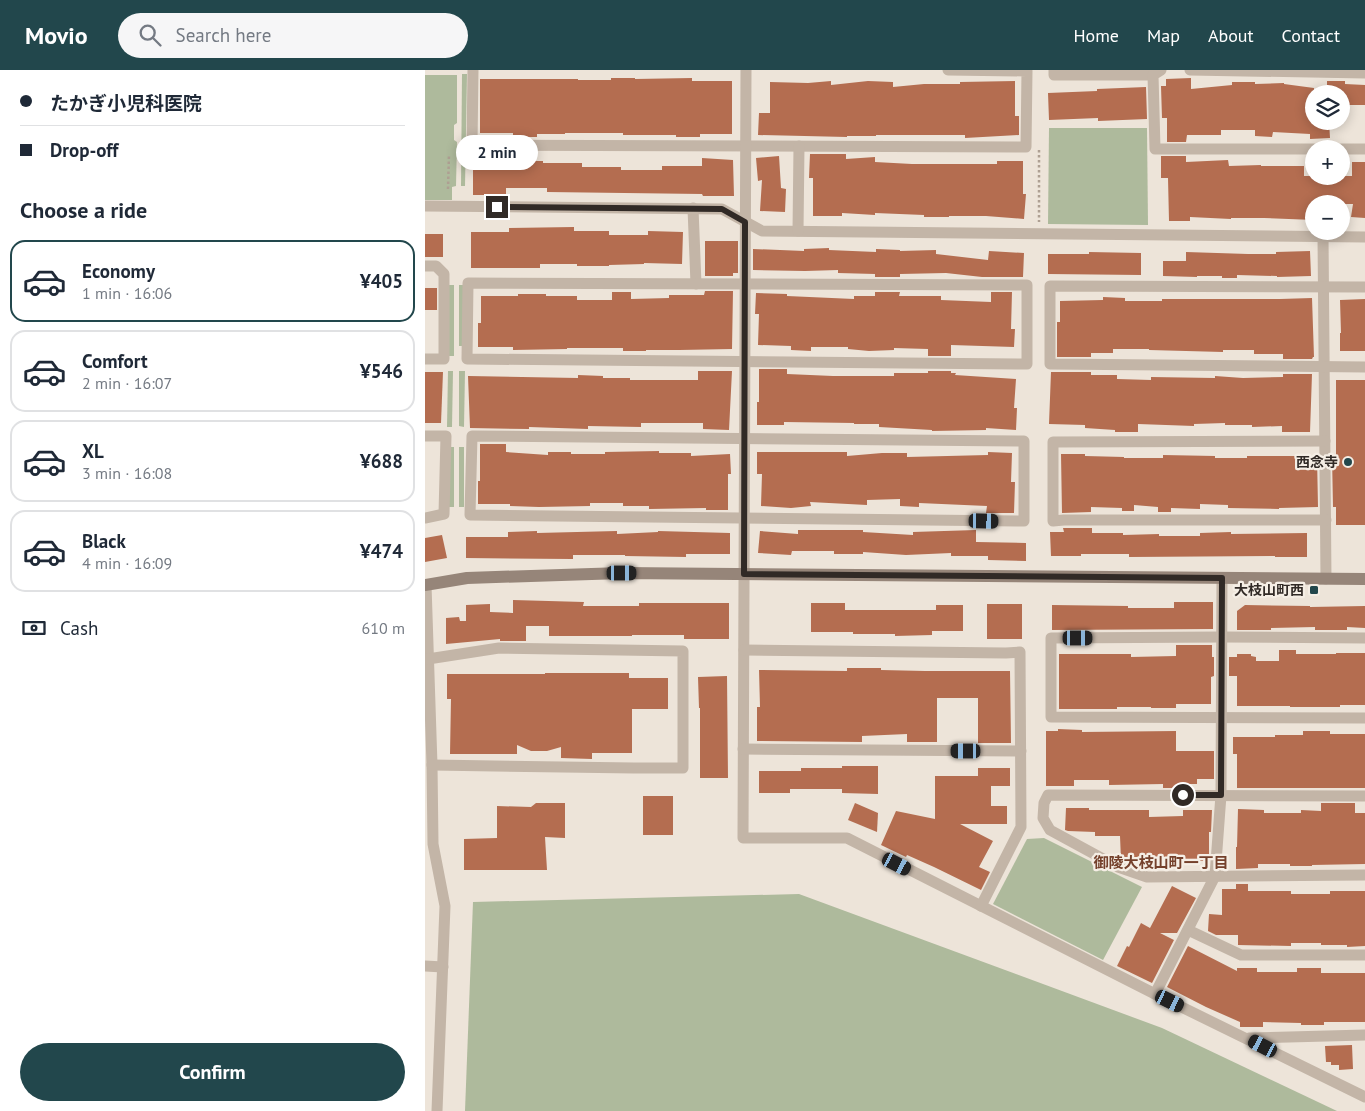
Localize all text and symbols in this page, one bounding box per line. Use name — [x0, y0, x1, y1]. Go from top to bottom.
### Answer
search box — [118, 13, 468, 58]
text: Movio — [25, 20, 88, 51]
icon: search — [136, 21, 164, 49]
text: Search here — [176, 23, 271, 47]
text: Home — [1073, 24, 1119, 47]
text: Map — [1147, 24, 1180, 47]
text: About — [1208, 24, 1254, 47]
text: Contact — [1282, 24, 1340, 47]
map controls — [1305, 85, 1350, 240]
button: layers — [1305, 85, 1350, 130]
text: たかぎ小児科医院 — [50, 91, 202, 115]
callout: 2 min — [456, 134, 538, 170]
text: Drop-off — [50, 138, 118, 162]
button: + — [1305, 140, 1350, 185]
text: 2 min — [477, 142, 517, 162]
button: − — [1305, 195, 1350, 240]
text: Choose a ride — [20, 196, 147, 224]
route end — [486, 196, 508, 218]
icon: car — [22, 259, 67, 304]
text: Economy — [82, 259, 155, 283]
text: ¥405 — [360, 269, 403, 293]
text: 1 min · 16:06 — [82, 283, 172, 303]
icon: car — [22, 349, 67, 394]
text: Comfort — [82, 349, 148, 373]
text: ¥546 — [360, 359, 403, 383]
text: 2 min · 16:07 — [82, 373, 172, 393]
icon: car — [22, 439, 67, 484]
text: XL — [82, 439, 104, 463]
text: ¥688 — [360, 449, 403, 473]
place label: 西念寺 — [1296, 453, 1338, 471]
marker: 西念寺 — [1342, 456, 1354, 468]
text: 3 min · 16:08 — [82, 463, 172, 483]
car — [968, 513, 999, 529]
icon: car — [22, 529, 67, 574]
text: Black — [82, 529, 126, 553]
text: ¥474 — [360, 539, 403, 563]
text: 4 min · 16:09 — [82, 553, 172, 573]
car — [607, 566, 637, 581]
place label: 大枝山町西 — [1234, 581, 1304, 599]
marker: 大枝山町西 — [1308, 584, 1320, 596]
icon: cash — [20, 614, 48, 642]
text: Cash — [60, 616, 98, 640]
text: 610 m — [362, 618, 405, 638]
car — [1063, 631, 1093, 646]
car — [951, 744, 981, 759]
route start — [1172, 784, 1194, 806]
car — [880, 851, 913, 877]
district label: 御陵大枝山町一丁目 — [1093, 853, 1229, 872]
car — [1153, 988, 1186, 1014]
car — [1246, 1033, 1279, 1059]
button: Confirm — [20, 1043, 405, 1101]

